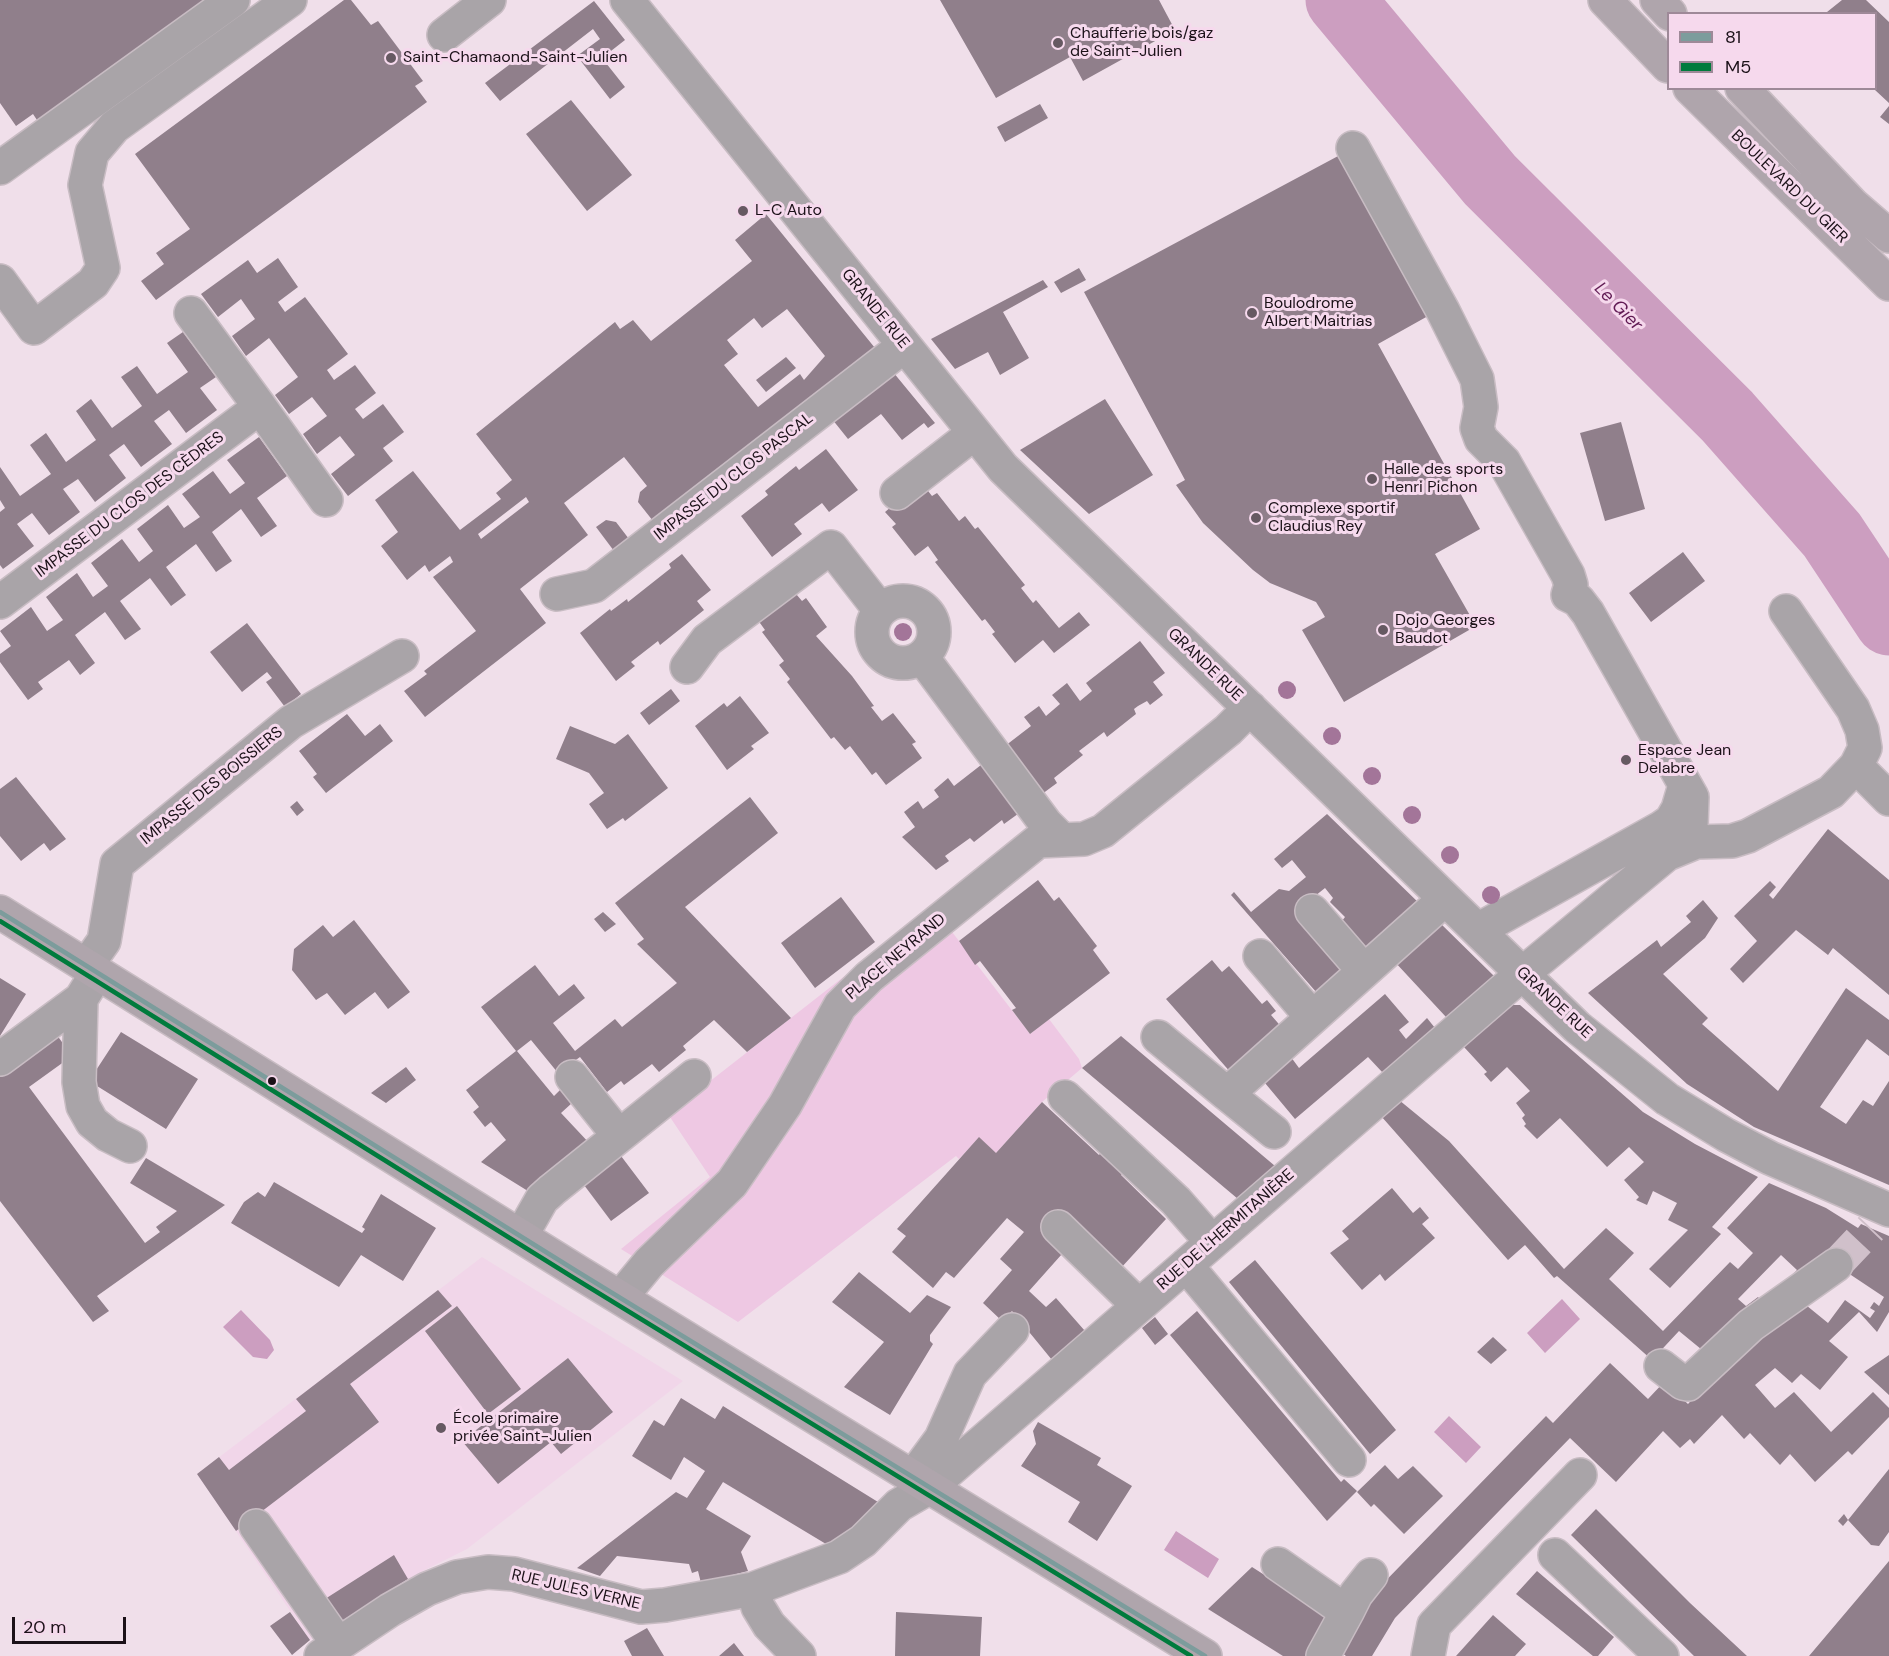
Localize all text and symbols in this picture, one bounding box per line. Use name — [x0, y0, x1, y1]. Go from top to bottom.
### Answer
legend — [1667, 12, 1877, 90]
place label: Chaufferie bois/gaz de Saint-Julien — [1070, 24, 1213, 62]
text: 81 — [1725, 25, 1741, 49]
marker: Chaufferie bois/gaz de Saint-Julien — [1051, 36, 1065, 50]
place label: Saint-Chamaond-Saint-Julien — [403, 48, 627, 68]
marker: Saint-Chamaond-Saint-Julien — [384, 51, 398, 65]
text: M5 — [1725, 55, 1751, 79]
street label: BOULEVARD DU GIER — [1727, 126, 1851, 248]
place label: L-C Auto — [755, 201, 822, 221]
marker: L-C Auto — [736, 204, 750, 218]
street label: GRANDE RUE — [837, 265, 913, 353]
water label: Le Gier — [1589, 278, 1647, 336]
place label: Boulodrome Albert Maitrias — [1264, 294, 1373, 332]
marker: Boulodrome Albert Maitrias — [1245, 306, 1259, 320]
street label: IMPASSE DU CLOS PASCAL — [651, 409, 817, 545]
street label: IMPASSE DU CLOS DES CÈDRES — [32, 428, 228, 582]
place label: Halle des sports Henri Pichon — [1384, 460, 1503, 498]
marker: Halle des sports Henri Pichon — [1365, 472, 1379, 486]
place label: Complexe sportif Claudius Rey — [1268, 499, 1395, 537]
marker: Complexe sportif Claudius Rey — [1249, 511, 1263, 525]
place label: Dojo Georges Baudot — [1395, 611, 1495, 649]
marker: Dojo Georges Baudot — [1376, 623, 1390, 637]
street label: GRANDE RUE — [1164, 625, 1246, 705]
street label: IMPASSE DES BOISSIERS — [137, 723, 287, 849]
place label: Espace Jean Delabre — [1638, 741, 1731, 779]
marker: Espace Jean Delabre — [1619, 753, 1633, 767]
street label: PLACE NEYRAND — [842, 910, 950, 1004]
street label: GRANDE RUE — [1512, 963, 1596, 1043]
unlabelled marker — [266, 1075, 278, 1087]
street label: RUE DE L'HERMITANIÈRE — [1154, 1165, 1298, 1295]
place label: École primaire privée Saint-Julien — [453, 1409, 592, 1447]
marker: École primaire privée Saint-Julien — [434, 1421, 448, 1435]
street label: RUE JULES VERNE — [509, 1566, 643, 1614]
scale bar — [15, 1605, 129, 1643]
text: 20 m — [23, 1615, 66, 1639]

